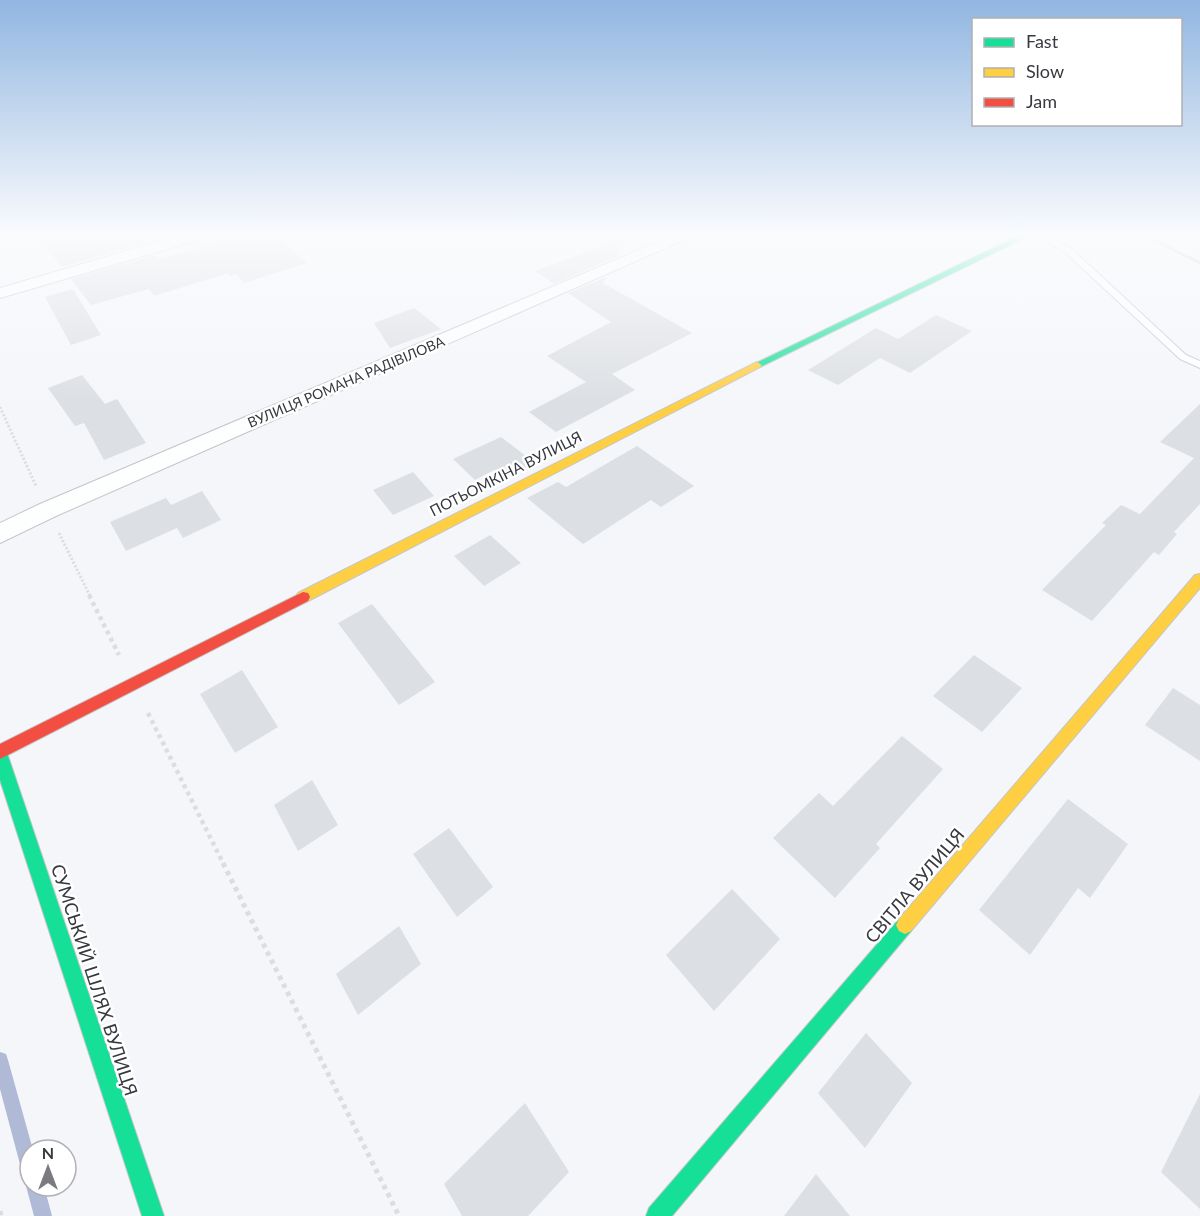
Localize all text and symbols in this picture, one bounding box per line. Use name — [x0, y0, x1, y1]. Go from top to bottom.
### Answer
legend — [972, 18, 1182, 126]
text: Fast — [1026, 30, 1059, 52]
text: Slow — [1026, 60, 1064, 82]
text: Jam — [1026, 90, 1057, 112]
street label: ВУЛИЦЯ РОМАНА РАДІВІЛОВА — [245, 332, 447, 431]
street label: ПОТЬОМКІНА ВУЛИЦЯ — [427, 427, 585, 519]
street label: СВІТЛА ВУЛИЦЯ — [860, 824, 969, 947]
street label: СУМСЬКИЙ ШЛЯХ ВУЛИЦЯ — [47, 861, 143, 1098]
north arrow — [18, 1138, 78, 1198]
text: N — [42, 1143, 54, 1162]

